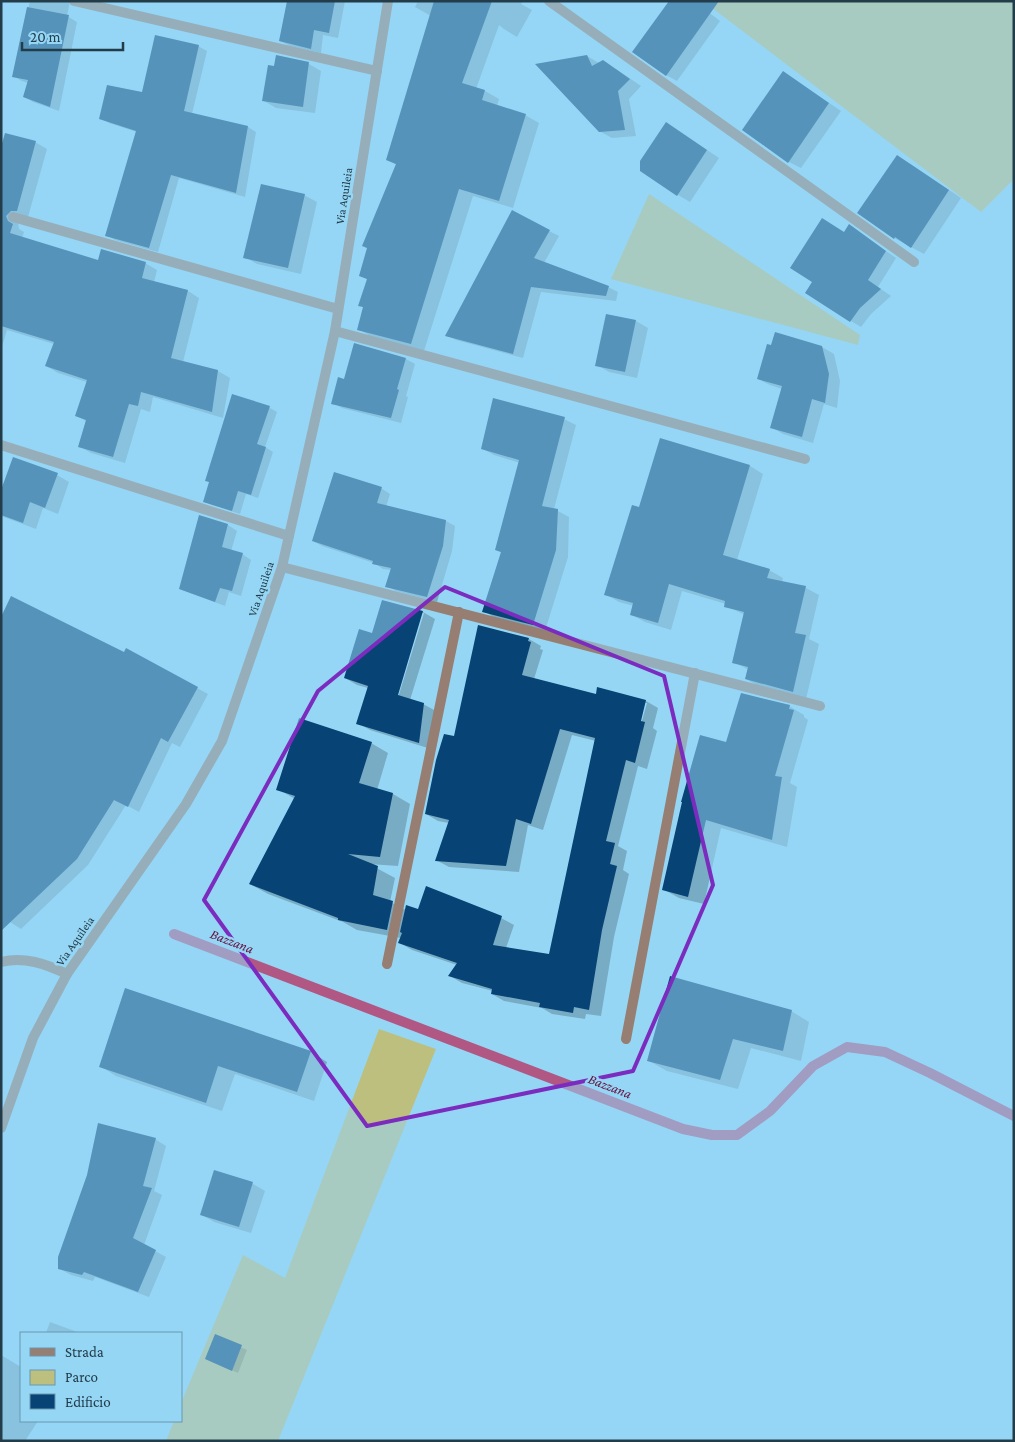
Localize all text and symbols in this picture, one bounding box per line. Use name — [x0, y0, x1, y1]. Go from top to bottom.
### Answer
scale bar — [22, 20, 124, 52]
text: 20 m — [30, 29, 61, 45]
street label: Via Aquileia — [333, 166, 355, 225]
street label: Via Aquileia — [245, 559, 277, 618]
street label: Via Aquileia — [53, 913, 97, 968]
water label: Bazzana — [208, 925, 256, 957]
water label: Bazzana — [586, 1070, 634, 1102]
legend — [20, 1332, 182, 1422]
text: Strada — [65, 1344, 104, 1360]
text: Parco — [65, 1369, 98, 1385]
text: Edificio — [65, 1394, 111, 1410]

